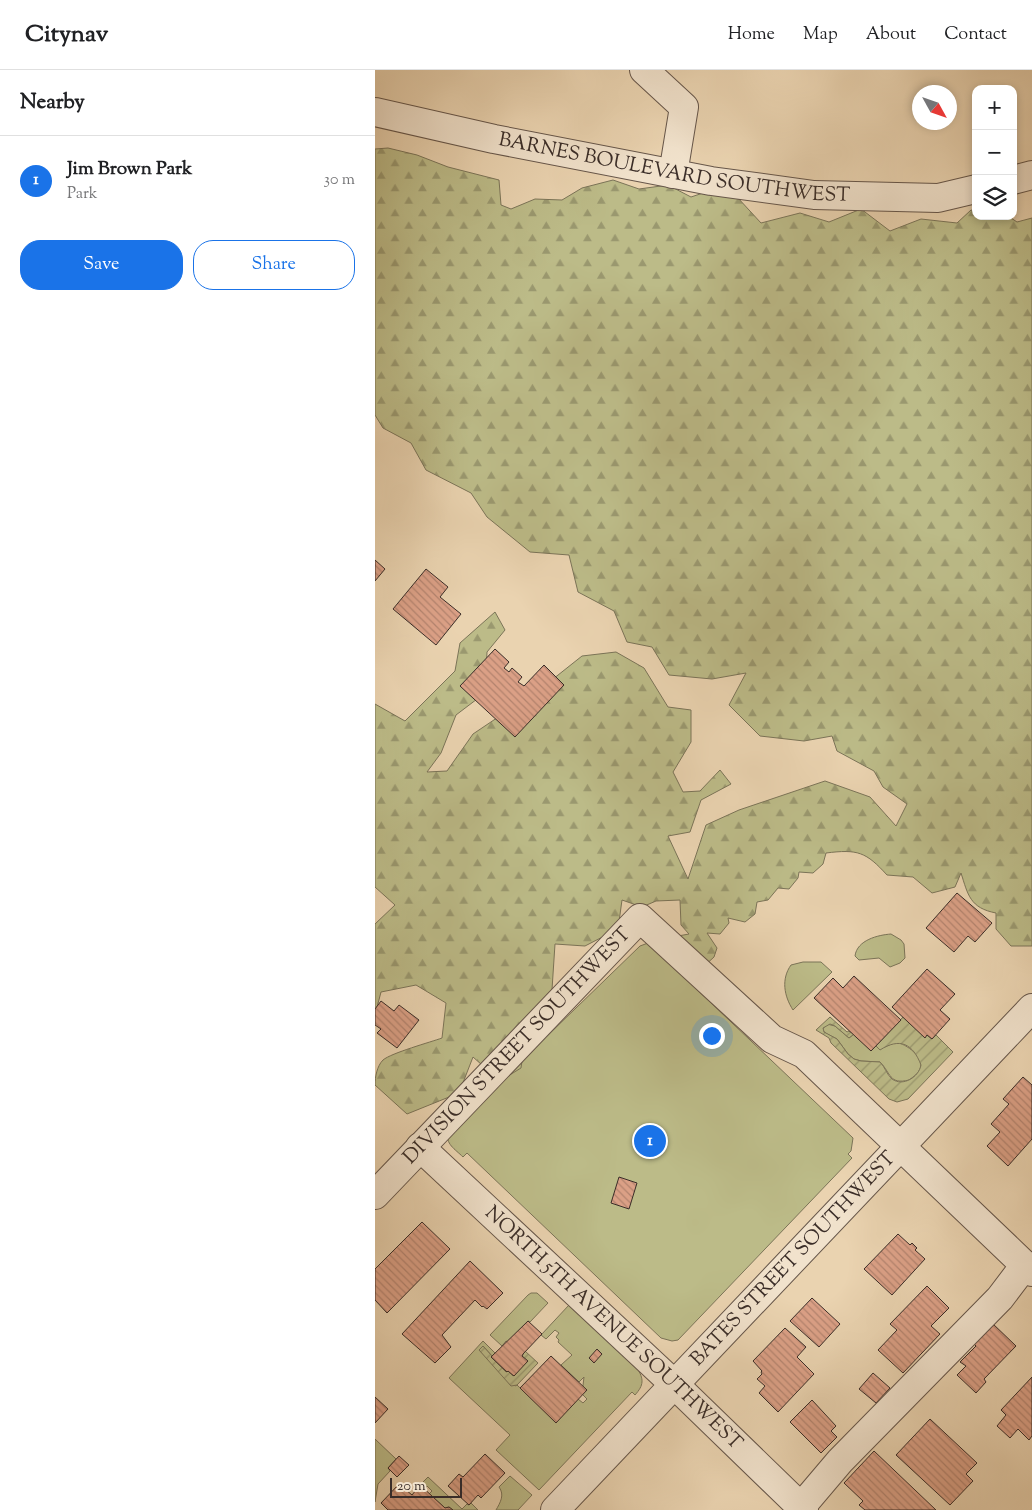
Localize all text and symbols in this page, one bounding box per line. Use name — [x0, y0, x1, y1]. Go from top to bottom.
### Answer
text: Citynav — [25, 18, 108, 52]
text: Home — [728, 22, 775, 48]
text: Map — [803, 22, 838, 48]
text: About — [866, 22, 916, 48]
text: Contact — [944, 22, 1007, 48]
north arrow — [912, 85, 957, 130]
map controls — [972, 85, 1017, 220]
button: + — [972, 85, 1017, 130]
text: Nearby — [20, 88, 85, 118]
street label: BARNES BOULEVARD SOUTHWEST — [496, 126, 851, 210]
button: − — [972, 130, 1017, 175]
text: Jim Brown Park — [67, 156, 192, 183]
text: 1 — [33, 169, 39, 192]
text: 30 m — [324, 169, 355, 192]
button: layers — [972, 175, 1017, 220]
text: Park — [67, 183, 98, 206]
button: Save — [20, 240, 183, 290]
button: Share — [193, 240, 355, 290]
street label: DIVISION STREET SOUTHWEST — [397, 921, 638, 1171]
your location — [699, 1023, 725, 1049]
pin: 1 — [634, 1122, 666, 1160]
street label: BATES STREET SOUTHWEST — [684, 1145, 903, 1373]
street label: NORTH 5TH AVENUE SOUTHWEST — [478, 1200, 749, 1457]
scale bar — [390, 1475, 463, 1498]
text: 20 m — [397, 1477, 426, 1497]

